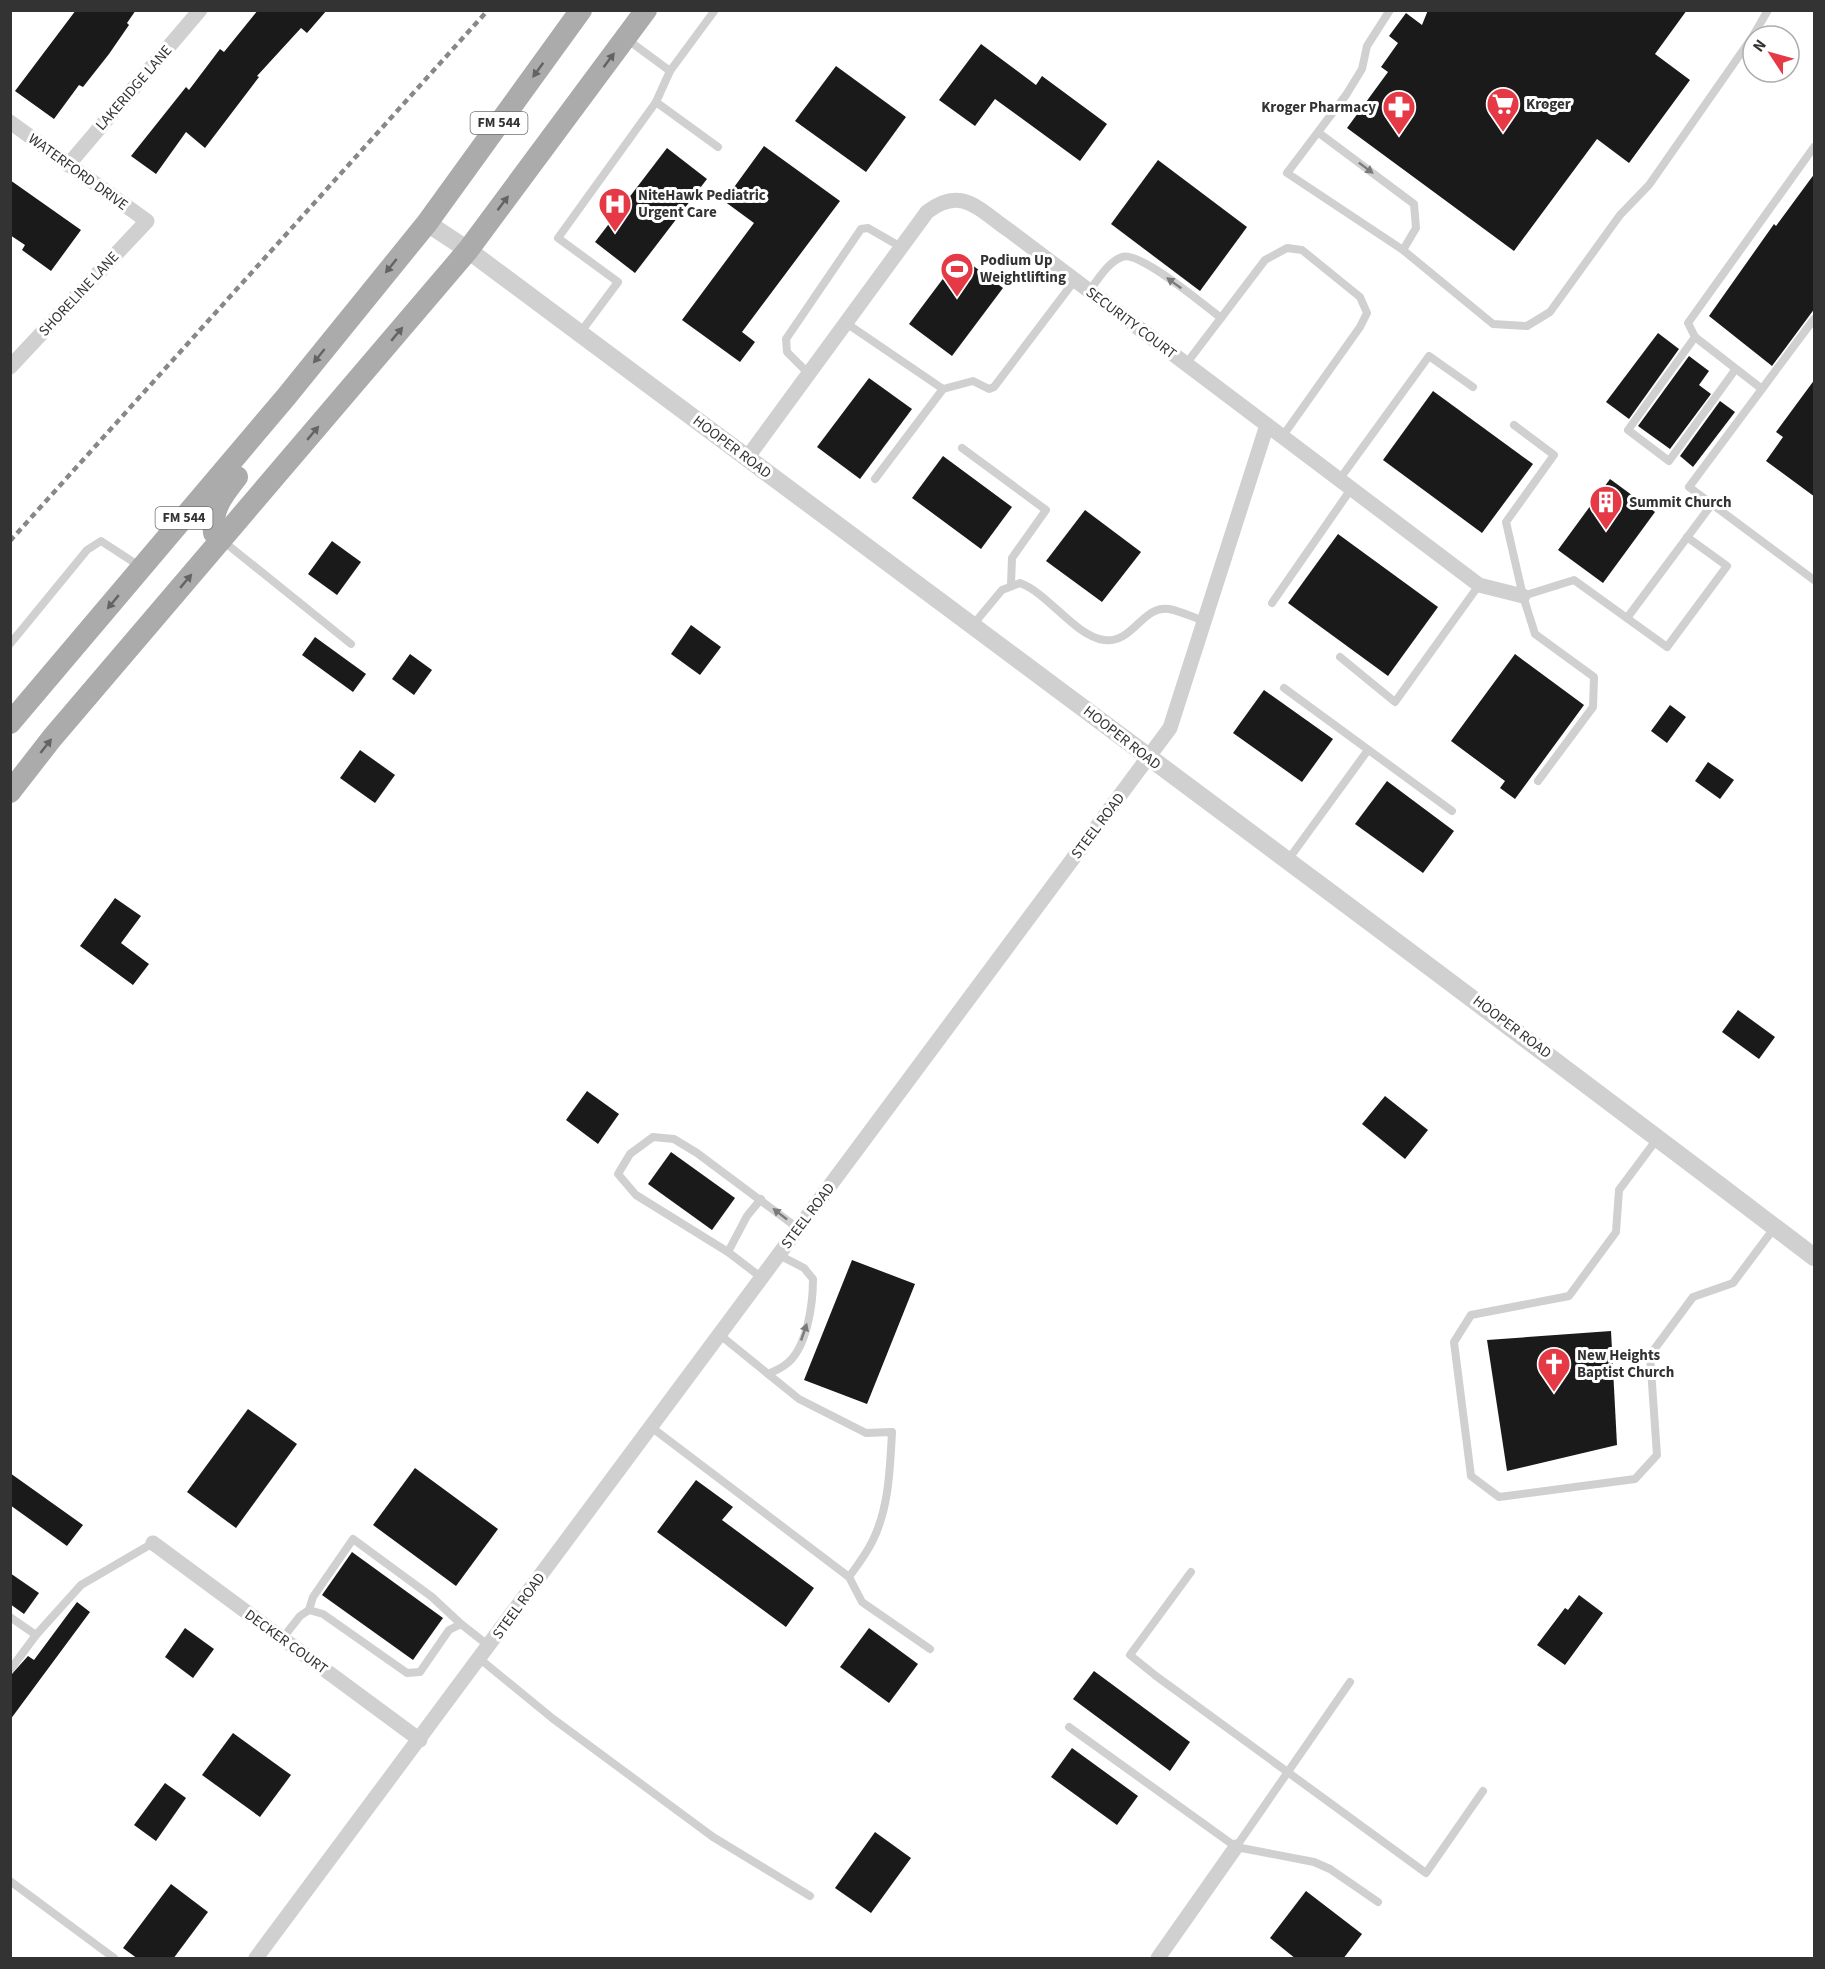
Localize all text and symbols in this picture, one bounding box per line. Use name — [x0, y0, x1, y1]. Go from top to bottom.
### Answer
north arrow — [1741, 24, 1801, 84]
text: N — [1748, 35, 1772, 57]
street label: LAKERIDGE LANE — [91, 41, 177, 135]
one-way arrow — [603, 52, 615, 67]
one-way arrow — [532, 62, 544, 78]
supermarket icon: Kroger — [1485, 86, 1521, 133]
pharmacy icon: Kroger Pharmacy — [1381, 89, 1417, 136]
place label: Kroger — [1526, 94, 1571, 115]
place label: Kroger Pharmacy — [1261, 97, 1376, 118]
road number: FM 544 — [470, 112, 528, 134]
street label: WATERFORD DRIVE — [24, 129, 132, 215]
one-way arrow — [1358, 162, 1374, 174]
place label: NiteHawk Pediatric Urgent Care — [638, 185, 766, 223]
hospital icon: NiteHawk Pediatric Urgent Care — [597, 186, 633, 233]
one-way arrow — [497, 196, 509, 212]
street label: SHORELINE LANE — [34, 247, 124, 341]
place label: Podium Up Weightlifting — [980, 250, 1066, 288]
sports icon: Podium Up Weightlifting — [939, 251, 975, 298]
one-way arrow — [386, 259, 398, 274]
one-way arrow — [1166, 277, 1182, 289]
street label: SECURITY COURT — [1081, 282, 1181, 364]
one-way arrow — [390, 327, 403, 342]
one-way arrow — [313, 348, 326, 363]
street label: HOOPER ROAD — [688, 411, 776, 483]
one-way arrow — [306, 426, 319, 441]
building icon: Summit Church — [1588, 484, 1624, 531]
place label: Summit Church — [1629, 492, 1732, 513]
road number: FM 544 — [156, 507, 213, 529]
one-way arrow — [179, 574, 192, 589]
one-way arrow — [107, 594, 120, 609]
street label: HOOPER ROAD — [1079, 701, 1165, 775]
one-way arrow — [40, 738, 53, 754]
street label: STEEL ROAD — [1066, 789, 1130, 863]
street label: HOOPER ROAD — [1468, 991, 1556, 1063]
street label: STEEL ROAD — [776, 1179, 840, 1253]
one-way arrow — [772, 1207, 788, 1220]
one-way arrow — [800, 1323, 810, 1341]
place label: New Heights Baptist Church — [1577, 1345, 1674, 1383]
church icon: New Heights Baptist Church — [1536, 1346, 1572, 1393]
street label: STEEL ROAD — [488, 1568, 550, 1644]
street label: DECKER COURT — [240, 1605, 332, 1679]

